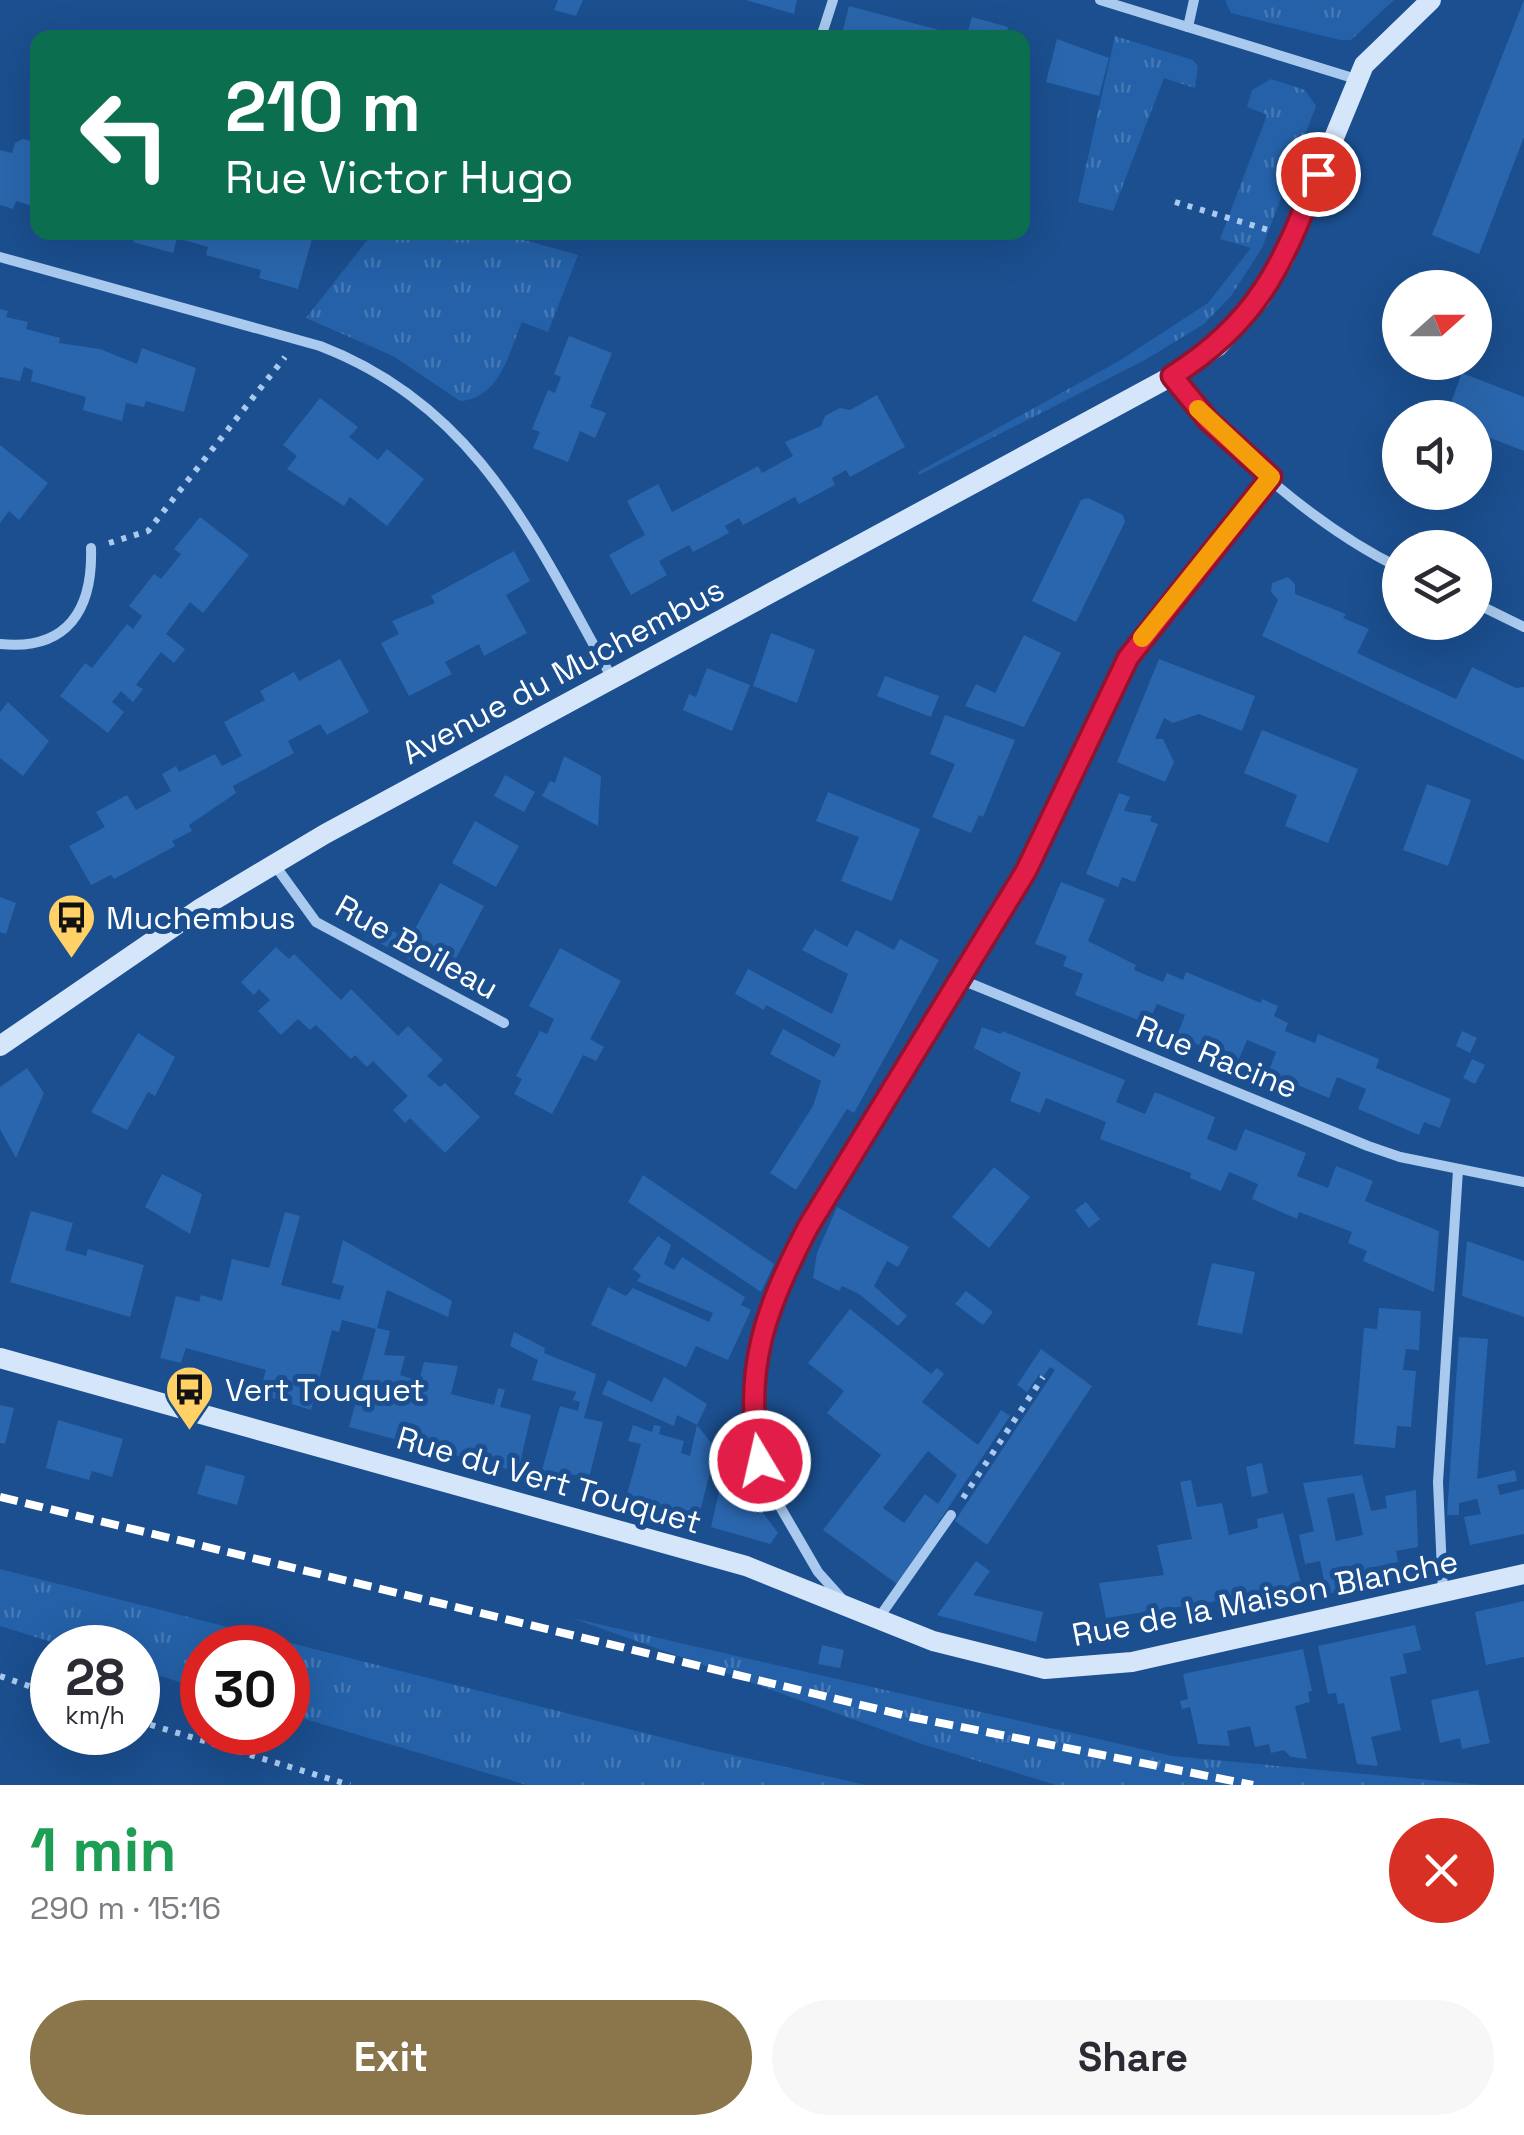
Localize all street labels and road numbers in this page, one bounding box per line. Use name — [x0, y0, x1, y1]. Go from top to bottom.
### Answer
street label: Avenue du Muchembus — [395, 569, 731, 773]
street label: Rue Boileau — [329, 886, 505, 1008]
street label: Rue Racine — [1130, 1006, 1304, 1108]
street label: Rue du Vert Touquet — [392, 1417, 706, 1543]
street label: Rue de la Maison Blanche — [1069, 1541, 1461, 1655]

